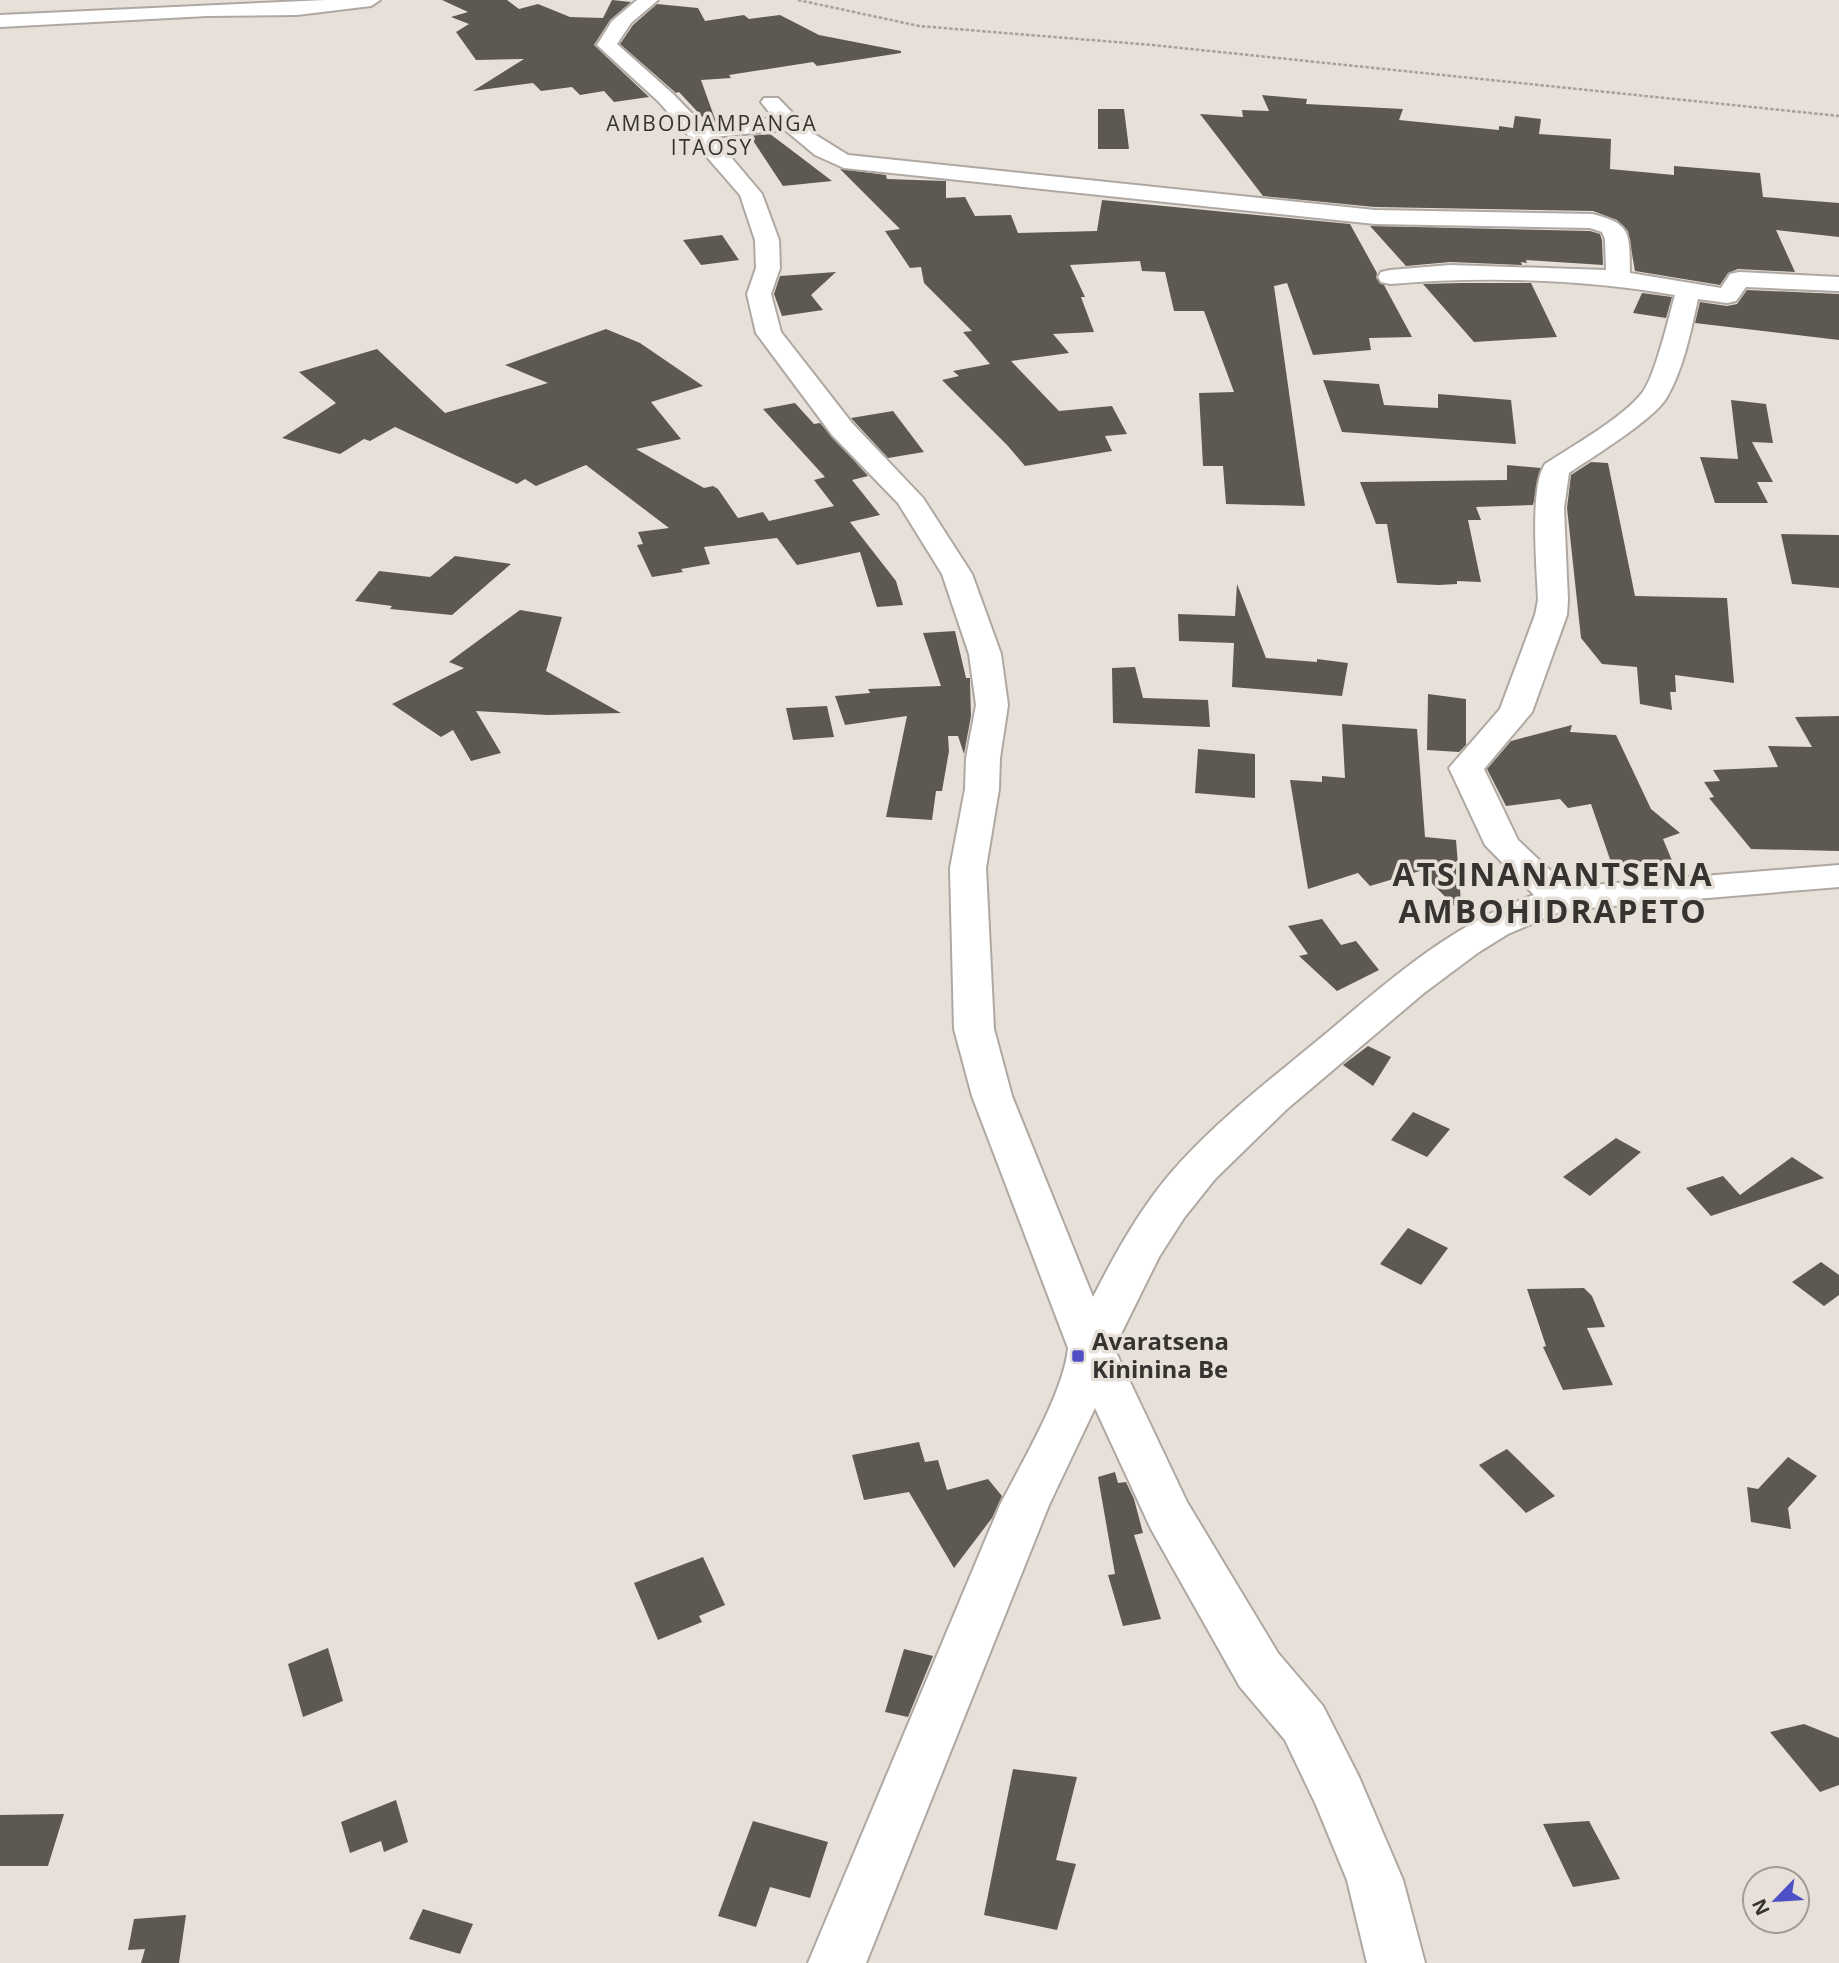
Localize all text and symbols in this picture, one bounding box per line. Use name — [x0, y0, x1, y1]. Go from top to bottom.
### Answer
district label: AMBODIAMPANGA ITAOSY — [606, 109, 818, 161]
district label: ATSINANANTSENA AMBOHIDRAPETO — [1392, 852, 1714, 932]
place label: Avaratsena Kininina Be — [1092, 1324, 1229, 1385]
marker: Avaratsena Kininina Be — [1070, 1348, 1086, 1364]
north arrow — [1741, 1865, 1811, 1935]
text: N — [1746, 1895, 1776, 1920]

